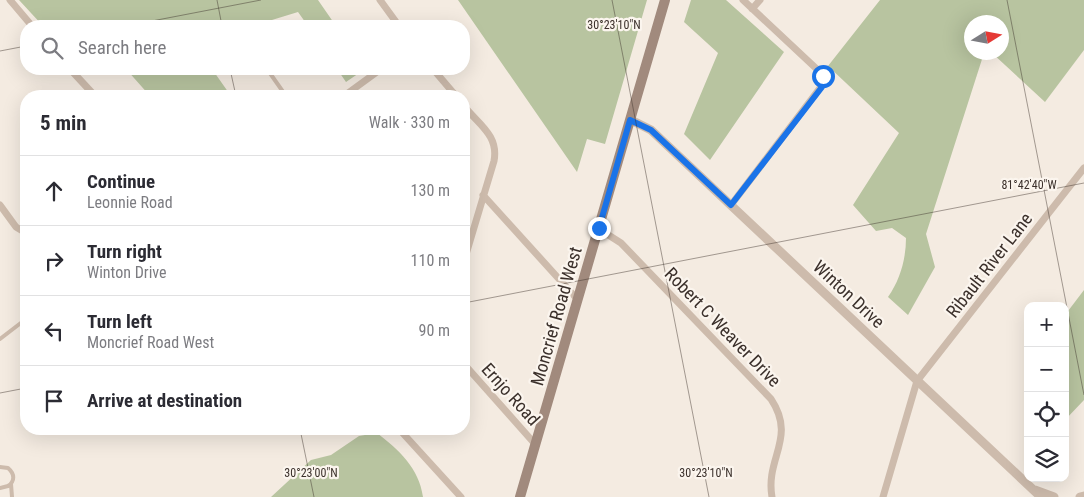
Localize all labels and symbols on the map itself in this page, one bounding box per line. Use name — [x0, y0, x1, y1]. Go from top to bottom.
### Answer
north arrow — [964, 15, 1009, 60]
text: 30°23'10"N — [587, 18, 641, 32]
route start — [812, 65, 835, 88]
text: 81°42'40"W — [1001, 178, 1057, 192]
street label: Ribault River Lane — [942, 208, 1036, 322]
route end — [588, 217, 611, 240]
street label: Moncrief Road West — [526, 244, 586, 388]
street label: Winton Drive — [809, 256, 889, 332]
street label: Robert C Weaver Drive — [661, 263, 785, 391]
street label: Ernjo Road — [478, 359, 544, 429]
text: 30°23'00"N — [284, 466, 338, 480]
text: 30°23'10"N — [679, 466, 733, 480]

